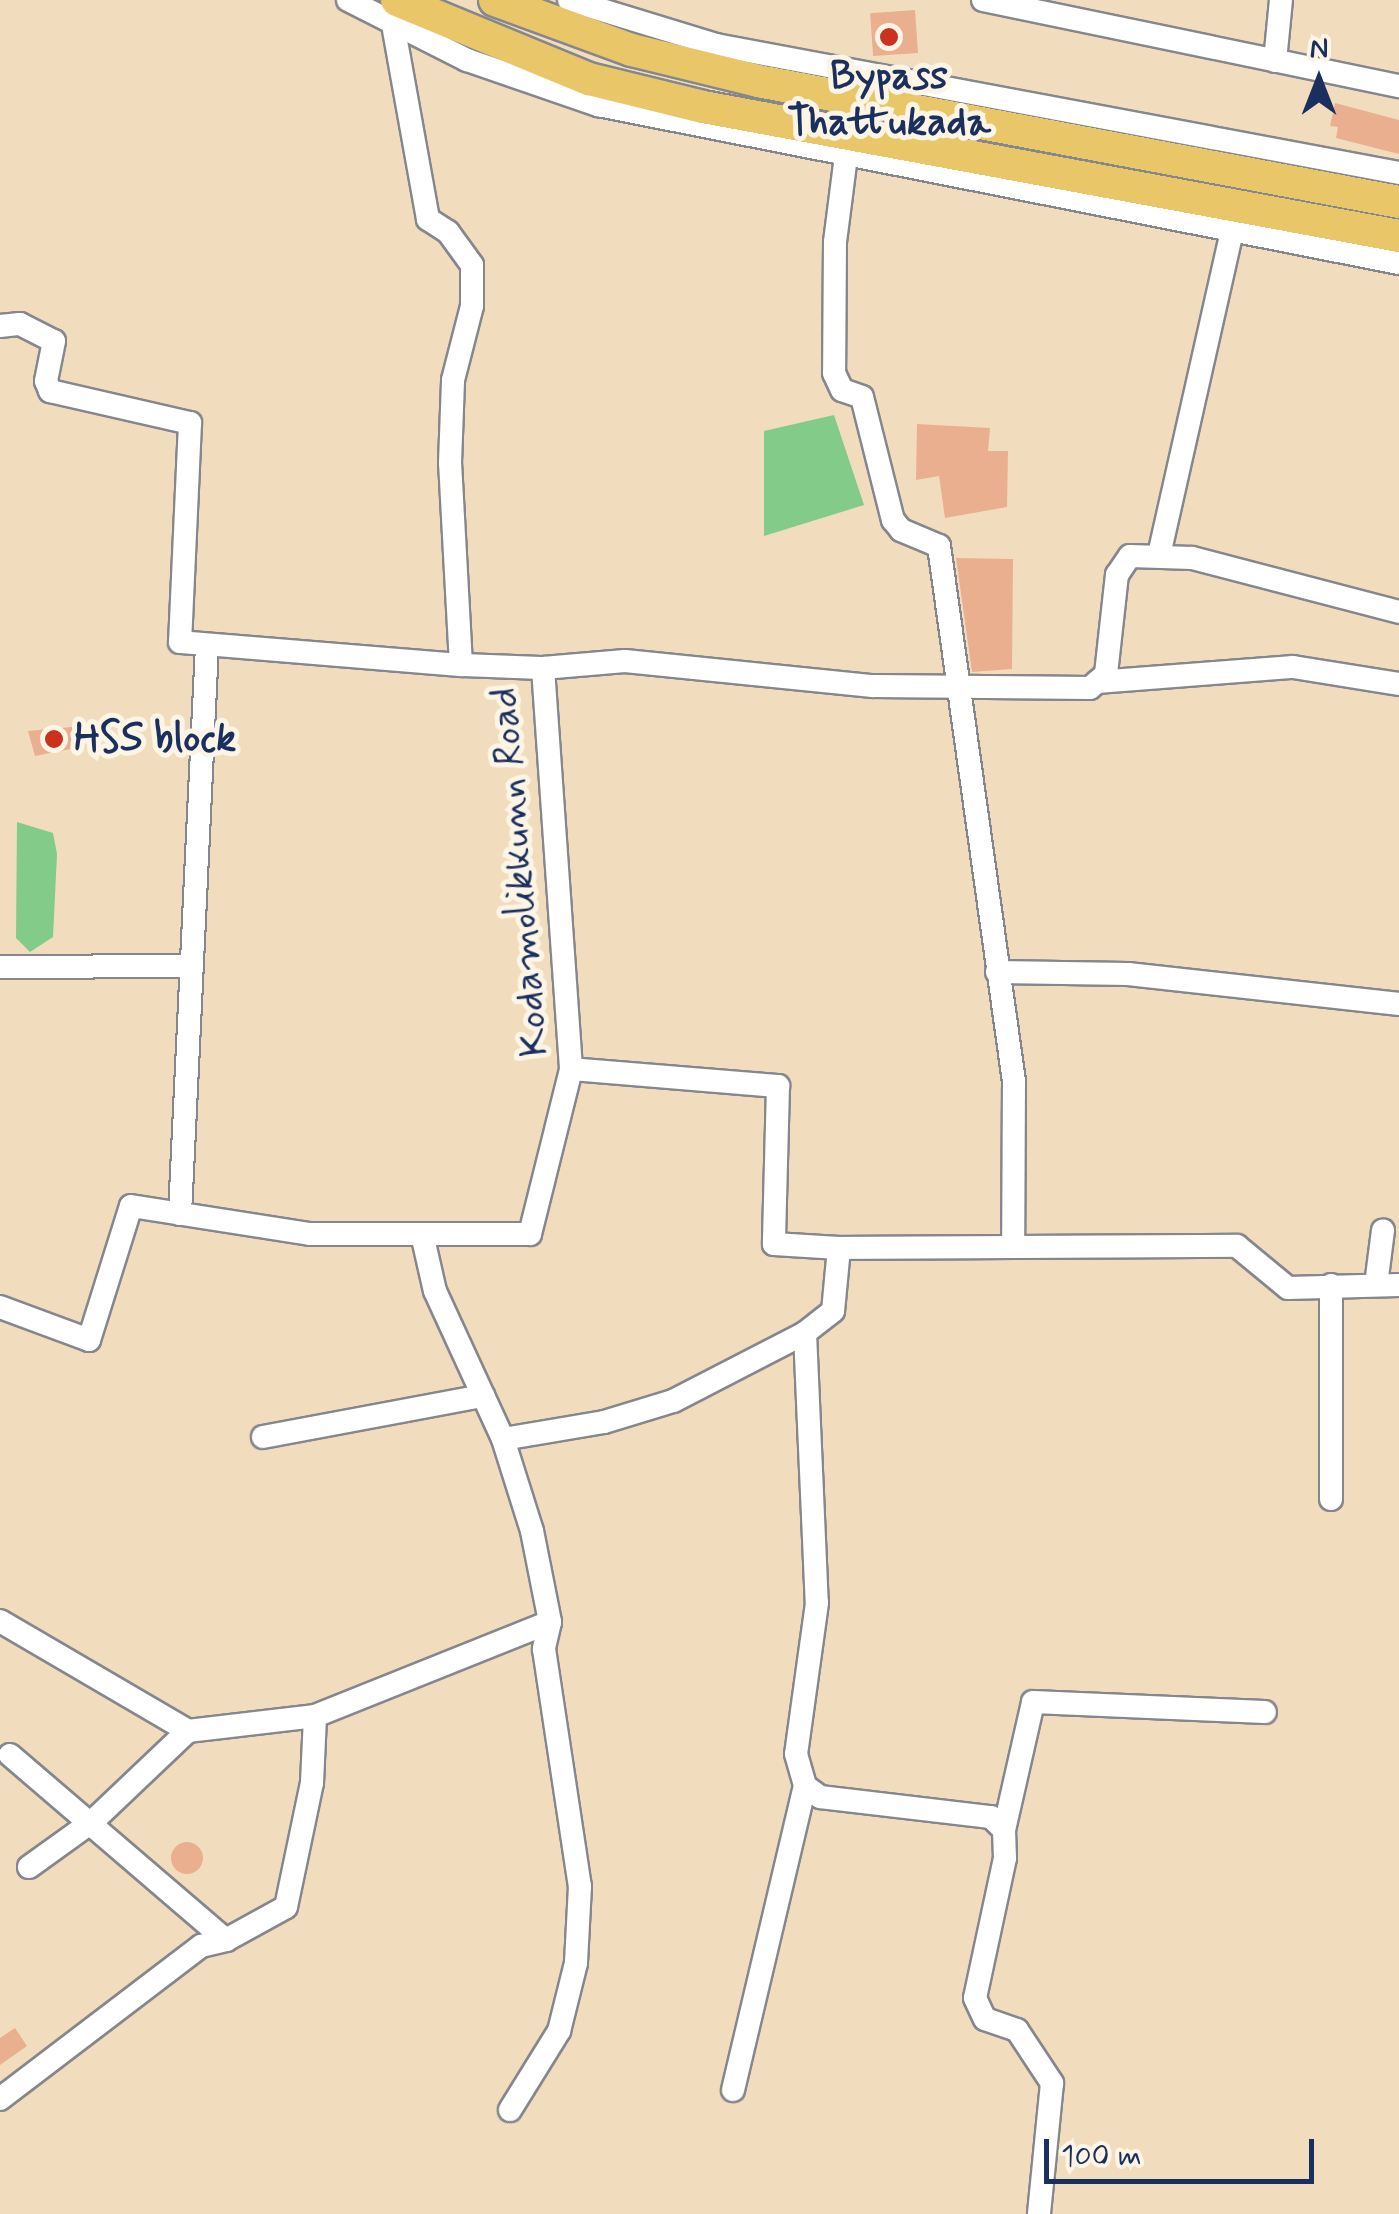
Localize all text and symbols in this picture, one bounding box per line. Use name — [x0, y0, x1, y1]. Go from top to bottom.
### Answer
marker: Bypass Thattukada — [878, 26, 900, 48]
north arrow — [1269, 30, 1369, 130]
text: N — [1310, 31, 1328, 68]
place label: Bypass Thattukada — [787, 53, 991, 147]
street label: Kodamolikkunn Road — [480, 686, 560, 1058]
place label: HSS block — [74, 715, 236, 763]
marker: HSS block — [43, 728, 65, 750]
scale bar — [1049, 2119, 1319, 2181]
text: 100 m — [1061, 2137, 1142, 2176]

